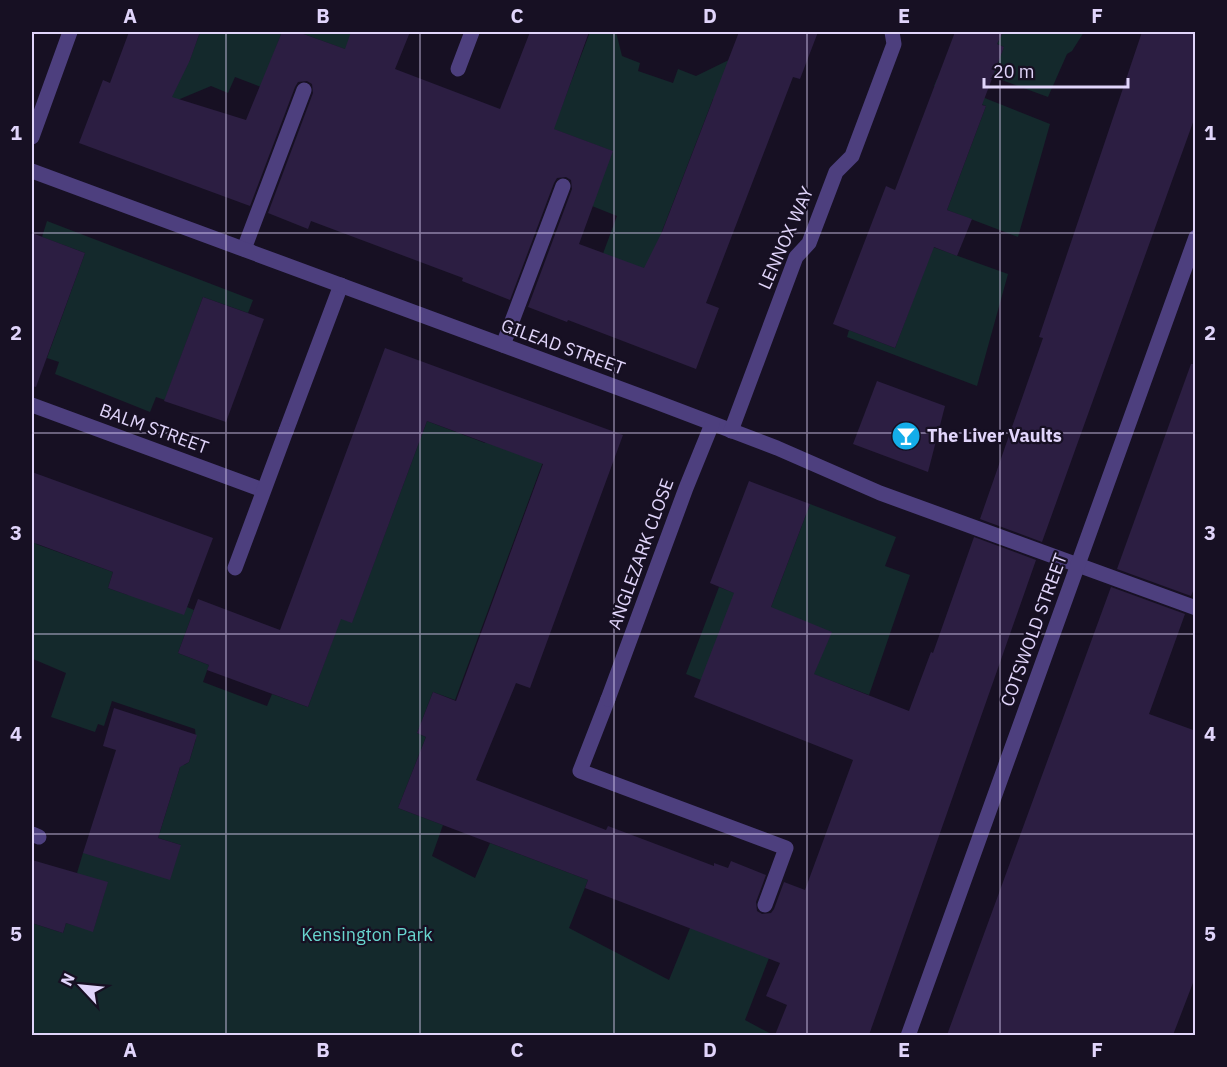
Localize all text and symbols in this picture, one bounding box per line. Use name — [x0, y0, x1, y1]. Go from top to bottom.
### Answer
text: A — [123, 2, 137, 29]
text: B — [316, 2, 330, 29]
text: C — [510, 2, 524, 29]
text: D — [703, 2, 717, 29]
text: E — [898, 2, 910, 29]
text: F — [1091, 2, 1103, 29]
scale bar — [984, 51, 1128, 89]
text: 20 m — [993, 60, 1035, 83]
text: 1 — [10, 119, 22, 146]
text: 1 — [1204, 119, 1216, 146]
street label: LENNOX WAY — [753, 183, 819, 293]
street label: GILEAD STREET — [498, 313, 628, 380]
text: 2 — [10, 319, 22, 346]
text: 2 — [1204, 319, 1216, 346]
street label: BALM STREET — [97, 398, 212, 459]
bar icon: The Liver Vaults — [890, 420, 922, 452]
place label: The Liver Vaults — [927, 424, 1062, 447]
street label: ANGLEZARK CLOSE — [603, 475, 678, 632]
text: 3 — [10, 519, 22, 546]
text: 3 — [1204, 519, 1216, 546]
street label: COTSWOLD STREET — [995, 550, 1072, 710]
text: 4 — [10, 720, 22, 747]
text: 4 — [1204, 720, 1216, 747]
text: 5 — [10, 920, 22, 947]
text: 5 — [1204, 920, 1216, 947]
park label: Kensington Park — [301, 923, 433, 946]
north arrow — [51, 956, 111, 1016]
text: N — [56, 970, 79, 989]
text: A — [123, 1036, 137, 1063]
text: B — [316, 1036, 330, 1063]
text: C — [510, 1036, 524, 1063]
text: D — [703, 1036, 717, 1063]
text: E — [898, 1036, 910, 1063]
text: F — [1091, 1036, 1103, 1063]

